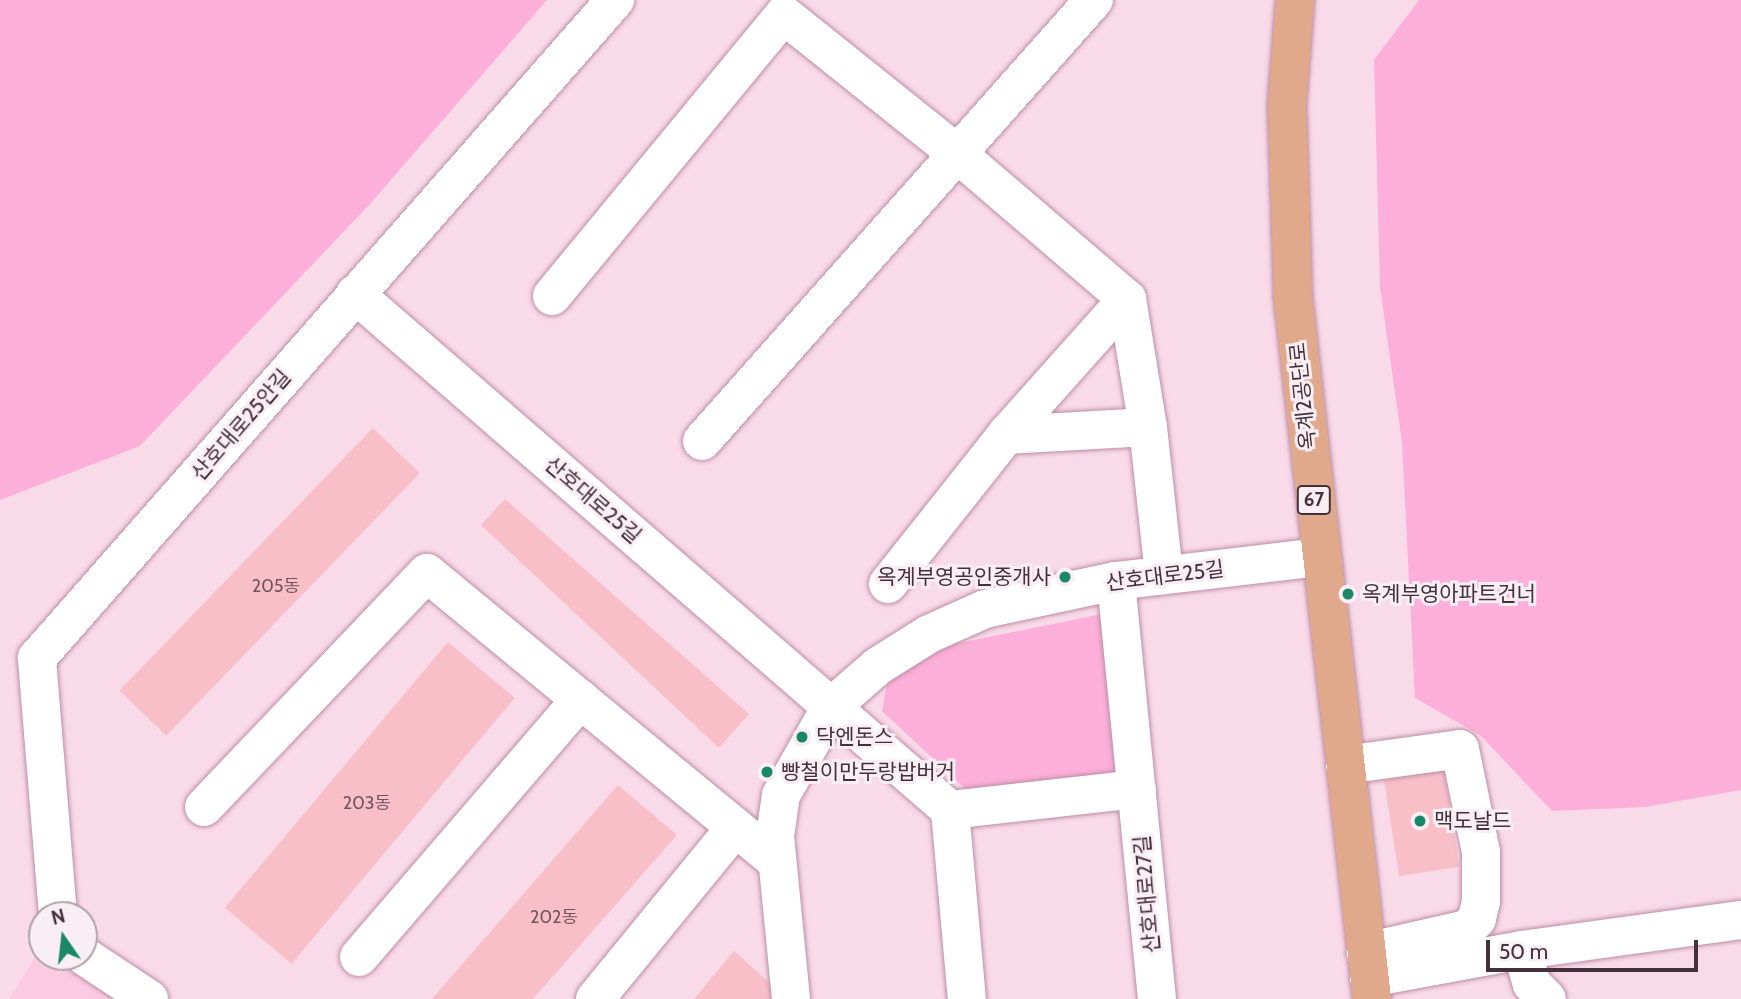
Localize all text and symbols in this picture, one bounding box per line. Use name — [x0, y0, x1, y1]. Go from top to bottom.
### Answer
street label: 옥계2공단로 — [1285, 341, 1321, 451]
street label: 산호대로25안길 — [186, 365, 296, 485]
street label: 산호대로25길 — [540, 451, 646, 549]
road number: 67 — [1296, 485, 1332, 516]
street label: 산호대로25길 — [1104, 556, 1226, 596]
place label: 옥계부영공인중개사 — [877, 564, 1051, 590]
marker: 옥계부영공인중개사 — [1057, 569, 1073, 585]
house number: 205동 — [252, 575, 300, 597]
place label: 옥계부영아파트건너 — [1362, 581, 1536, 607]
marker: 옥계부영아파트건너 — [1340, 586, 1356, 602]
place label: 닥엔돈스 — [816, 724, 893, 750]
marker: 닥엔돈스 — [794, 729, 810, 745]
place label: 빵철이만두랑밥버거 — [781, 759, 955, 785]
marker: 빵철이만두랑밥버거 — [759, 764, 775, 780]
house number: 203동 — [343, 792, 391, 814]
place label: 맥도날드 — [1434, 808, 1511, 834]
marker: 맥도날드 — [1412, 813, 1428, 829]
street label: 산호대로27길 — [1129, 834, 1165, 954]
north arrow — [28, 901, 98, 971]
text: N — [49, 904, 68, 930]
house number: 202동 — [530, 906, 578, 928]
scale bar — [1489, 926, 1701, 970]
text: 50 m — [1499, 939, 1548, 964]

